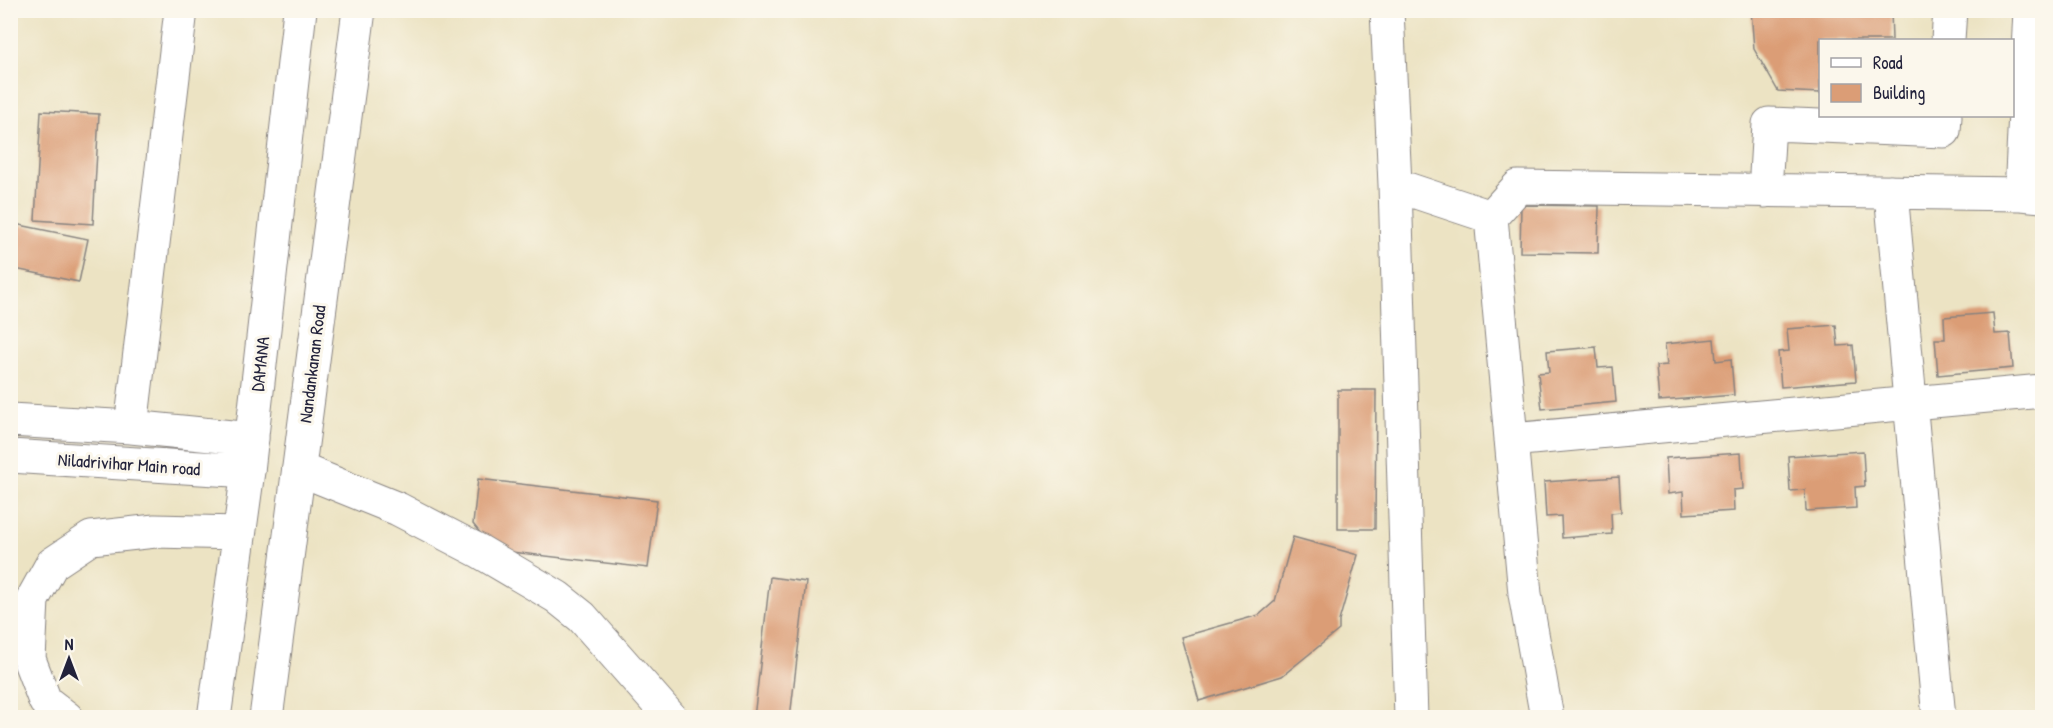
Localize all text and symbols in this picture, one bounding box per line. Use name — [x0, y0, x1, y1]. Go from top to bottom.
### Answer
legend — [1819, 39, 2014, 117]
text: Road — [1873, 50, 1903, 75]
text: Building — [1873, 80, 1925, 105]
street label: Nandankanan Road — [292, 304, 332, 424]
street label: DAMANA — [245, 335, 275, 393]
street label: Niladrivihar Main road — [57, 447, 201, 481]
north arrow — [39, 629, 99, 689]
text: N — [65, 633, 74, 655]

